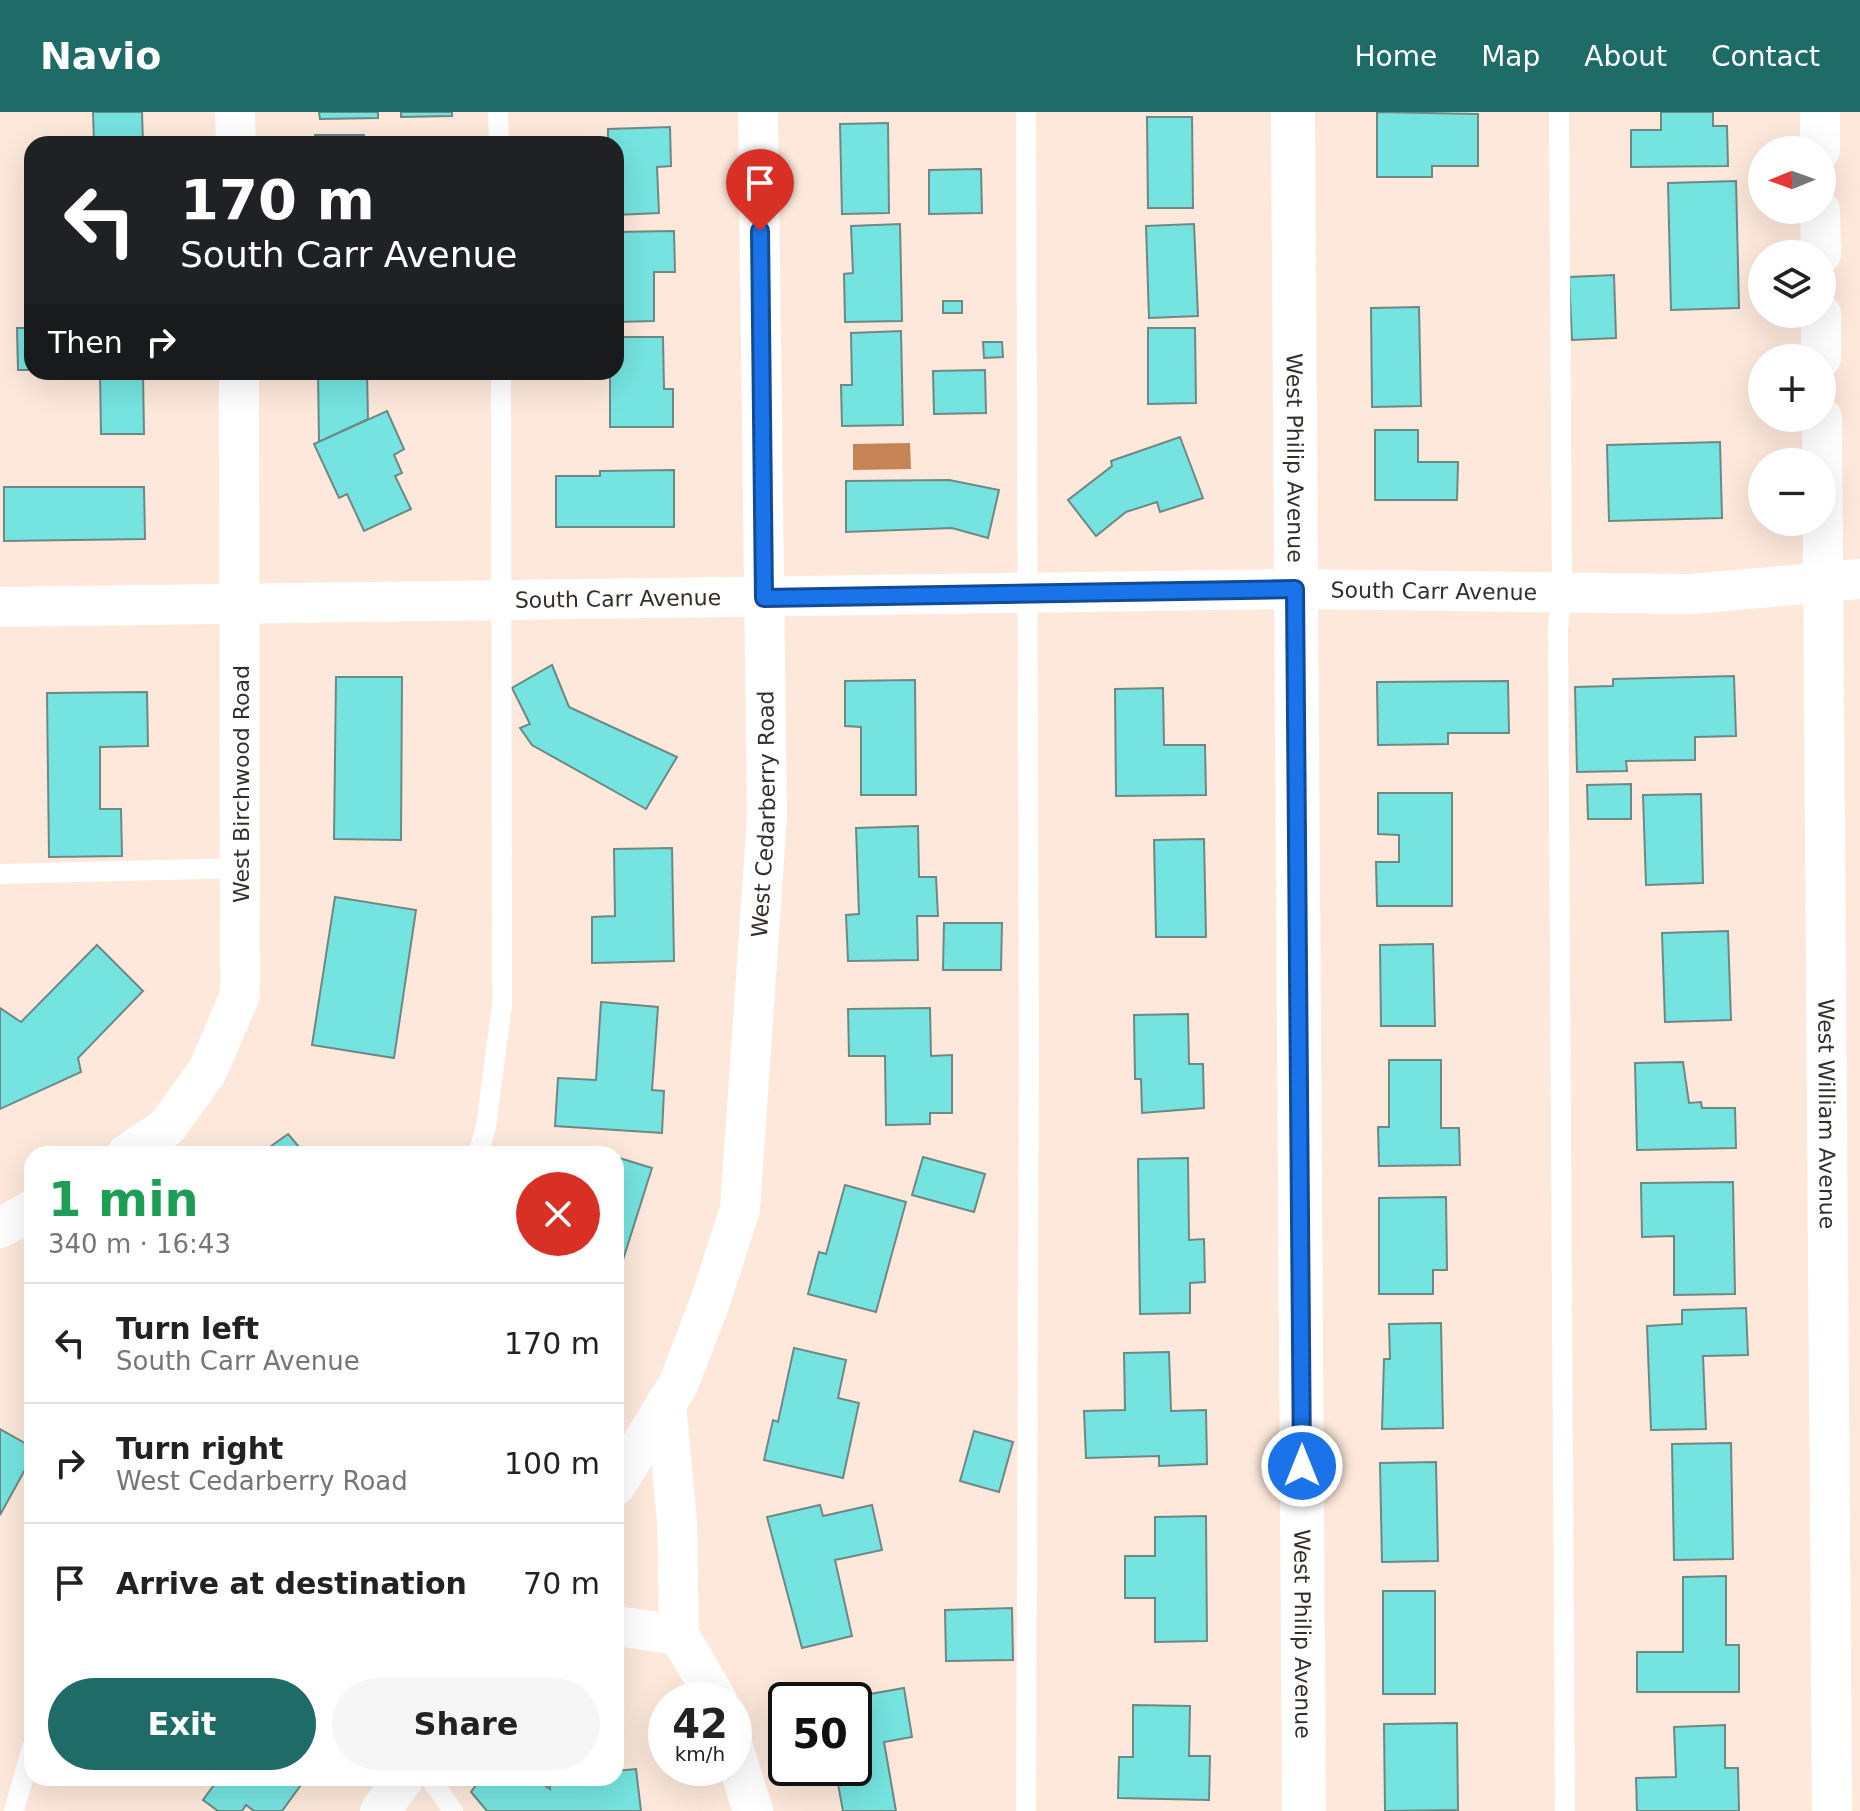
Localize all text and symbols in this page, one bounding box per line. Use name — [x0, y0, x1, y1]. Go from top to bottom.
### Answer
text: Navio — [40, 34, 161, 78]
text: Home — [1354, 40, 1437, 73]
text: Map — [1481, 40, 1540, 73]
text: About — [1584, 40, 1667, 73]
text: Contact — [1711, 40, 1820, 73]
north arrow — [1748, 136, 1836, 224]
map controls — [1748, 136, 1836, 536]
pin — [726, 149, 794, 231]
icon: arrive — [738, 161, 782, 205]
text: 170 m — [180, 167, 375, 232]
icon: left — [48, 168, 152, 272]
text: South Carr Avenue — [180, 234, 517, 275]
button: layers — [1748, 240, 1836, 328]
icon: right — [139, 320, 183, 364]
text: Then — [48, 325, 123, 360]
button: + — [1748, 344, 1836, 432]
street label: West Philip Avenue — [1282, 353, 1308, 563]
button: − — [1748, 448, 1836, 536]
street label: South Carr Avenue — [1331, 577, 1537, 605]
street label: South Carr Avenue — [515, 585, 721, 613]
street label: West Birchwood Road — [229, 665, 254, 903]
street label: West Cedarberry Road — [747, 691, 780, 938]
street label: West William Avenue — [1813, 999, 1840, 1229]
text: 1 min — [48, 1171, 199, 1227]
button: close — [516, 1172, 600, 1256]
text: 340 m · 16:43 — [48, 1229, 231, 1259]
text: Turn left — [116, 1311, 259, 1346]
icon: left — [48, 1321, 92, 1365]
text: 170 m — [504, 1326, 600, 1361]
text: South Carr Avenue — [116, 1346, 360, 1376]
position arrow — [1260, 1424, 1344, 1508]
text: Turn right — [116, 1431, 283, 1466]
icon: right — [48, 1441, 92, 1485]
text: 100 m — [504, 1446, 600, 1481]
text: West Cedarberry Road — [116, 1466, 408, 1496]
street label: West Philip Avenue — [1289, 1529, 1316, 1739]
icon: arrive — [48, 1561, 92, 1605]
text: Arrive at destination — [116, 1566, 467, 1601]
text: 70 m — [523, 1566, 600, 1601]
button: Exit — [48, 1678, 316, 1770]
button: Share — [332, 1678, 600, 1770]
speed limit sign: 50 — [768, 1682, 872, 1786]
text: 42 — [672, 1701, 728, 1747]
text: km/h — [675, 1742, 725, 1766]

